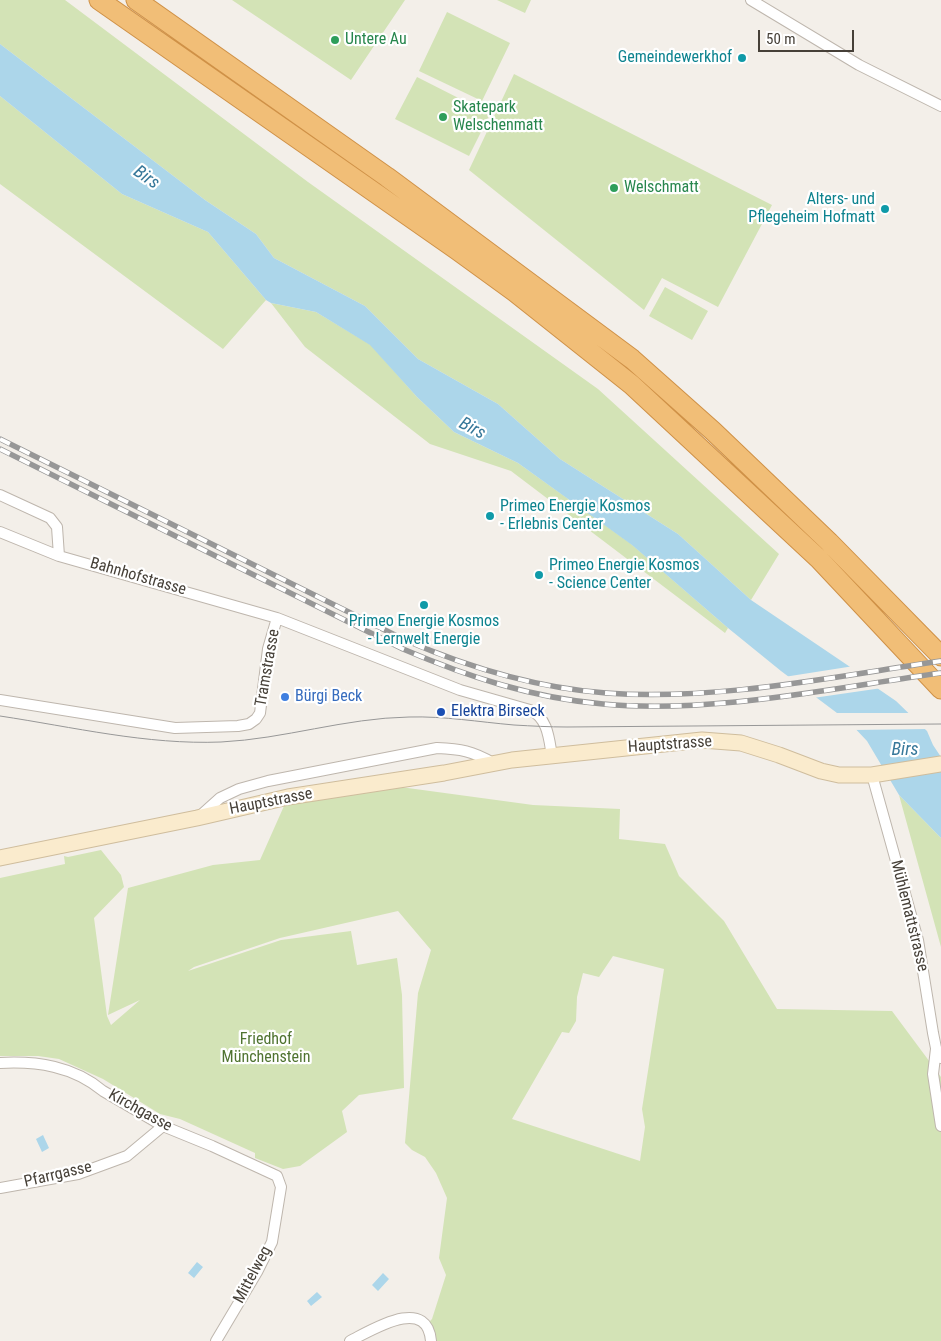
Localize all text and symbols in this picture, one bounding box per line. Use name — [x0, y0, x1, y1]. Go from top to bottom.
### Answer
scale bar — [761, 20, 857, 52]
place label: Untere Au — [345, 30, 407, 50]
text: 50 m — [766, 30, 796, 48]
marker: Untere Au — [329, 34, 341, 46]
place label: Gemeindewerkhof — [618, 48, 732, 68]
marker: Gemeindewerkhof — [736, 52, 748, 64]
place label: Skatepark Welschenmatt — [453, 98, 543, 136]
marker: Skatepark Welschenmatt — [437, 111, 449, 123]
water label: Birs — [129, 161, 163, 195]
place label: Welschmatt — [624, 178, 699, 198]
marker: Welschmatt — [608, 182, 620, 194]
place label: Alters- und Pflegeheim Hofmatt — [748, 190, 875, 228]
marker: Alters- und Pflegeheim Hofmatt — [879, 203, 891, 215]
water label: Birs — [455, 413, 489, 445]
place label: Primeo Energie Kosmos - Erlebnis Center — [500, 497, 651, 535]
marker: Primeo Energie Kosmos - Erlebnis Center — [484, 510, 496, 522]
street label: Bahnhofstrasse — [88, 554, 188, 600]
place label: Primeo Energie Kosmos - Science Center — [549, 556, 700, 594]
marker: Primeo Energie Kosmos - Science Center — [533, 569, 545, 581]
marker: Primeo Energie Kosmos - Lernwelt Energie — [418, 599, 430, 611]
place label: Primeo Energie Kosmos - Lernwelt Energie — [349, 612, 499, 650]
street label: Tramstrasse — [252, 628, 284, 708]
place label: Bürgi Beck — [295, 687, 362, 707]
marker: Bürgi Beck — [279, 691, 291, 703]
place label: Elektra Birseck — [451, 702, 545, 722]
marker: Elektra Birseck — [435, 706, 447, 718]
street label: Hauptstrasse — [627, 732, 713, 758]
water label: Birs — [892, 739, 918, 761]
street label: Hauptstrasse — [228, 785, 314, 819]
street label: Mühlemattstrasse — [886, 858, 932, 974]
park label: Friedhof Münchenstein — [222, 1030, 310, 1068]
street label: Kirchgasse — [105, 1086, 175, 1136]
street label: Pfarrgasse — [22, 1158, 94, 1192]
street label: Mittelweg — [230, 1243, 276, 1307]

